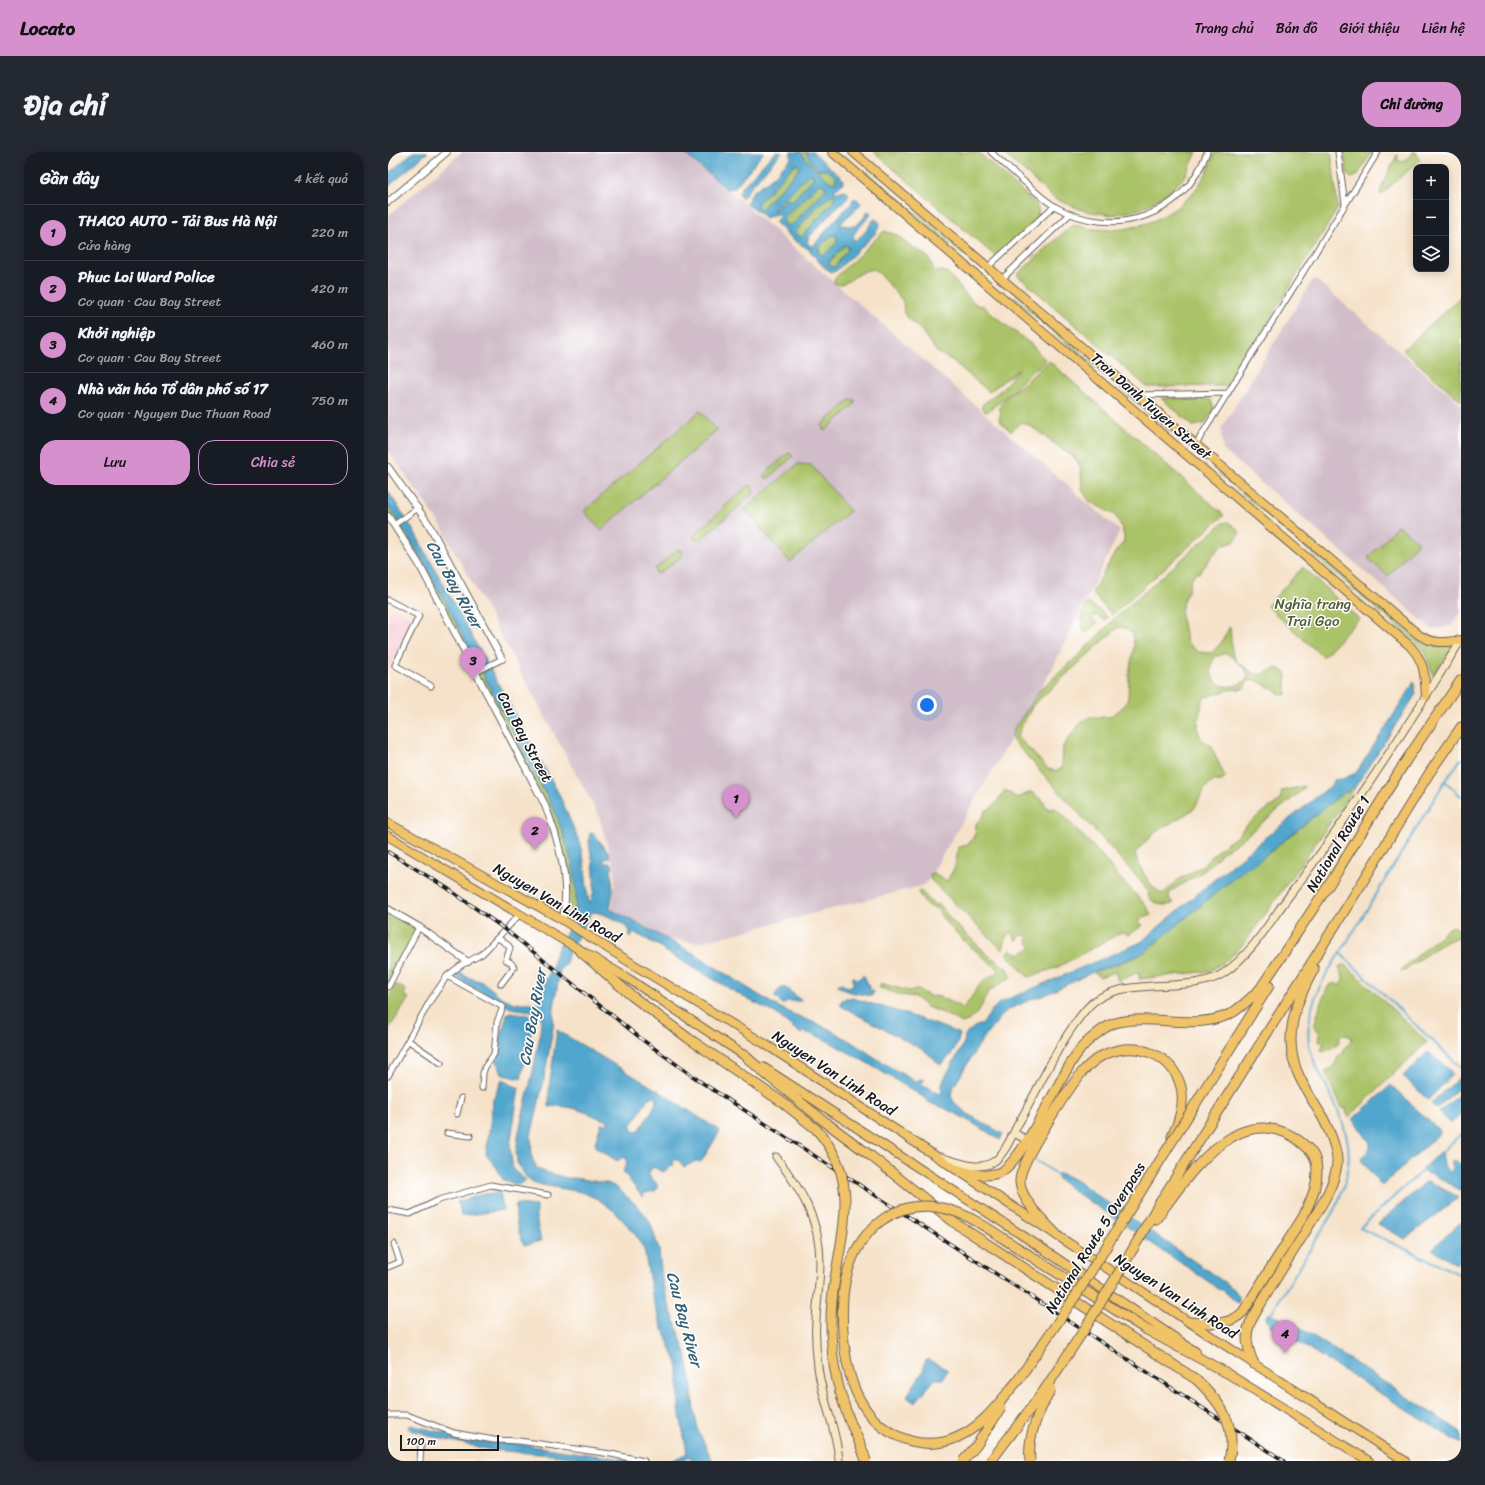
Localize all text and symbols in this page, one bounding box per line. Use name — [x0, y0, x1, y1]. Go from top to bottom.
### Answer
text: Locato — [20, 12, 75, 45]
text: Trang chủ — [1194, 16, 1254, 41]
text: Bản đồ — [1276, 16, 1317, 41]
text: Giới thiệu — [1339, 16, 1400, 41]
text: Liên hệ — [1422, 16, 1465, 41]
text: Địa chỉ — [24, 80, 106, 129]
button: Chỉ đường — [1362, 82, 1461, 127]
text: Gần đây — [40, 163, 99, 193]
map controls — [1413, 164, 1449, 272]
button: + — [1413, 164, 1449, 200]
text: 4 kết quả — [294, 167, 348, 190]
button: − — [1413, 200, 1449, 236]
text: THACO AUTO - Tải Bus Hà Nội — [78, 208, 277, 234]
text: 1 — [50, 221, 56, 244]
text: 220 m — [311, 221, 348, 244]
text: Cửa hàng — [78, 234, 131, 257]
button: layers — [1413, 236, 1449, 272]
text: Phuc Loi Ward Police — [78, 264, 215, 290]
text: 2 — [49, 277, 57, 300]
text: 420 m — [311, 277, 348, 300]
text: Cơ quan · Cau Bay Street — [78, 290, 221, 313]
text: Khởi nghiệp — [78, 320, 155, 346]
text: 3 — [49, 333, 57, 356]
text: 460 m — [311, 333, 348, 356]
text: Cơ quan · Cau Bay Street — [78, 346, 221, 369]
street label: Tran Danh Tuyen Street — [1084, 346, 1218, 467]
text: Nhà văn hóa Tổ dân phố số 17 — [78, 376, 268, 402]
text: 4 — [49, 389, 57, 412]
text: 750 m — [311, 389, 348, 412]
text: Cơ quan · Nguyen Duc Thuan Road — [78, 402, 270, 425]
button: Lưu — [40, 440, 190, 485]
button: Chia sẻ — [198, 440, 348, 485]
water label: Cau Bay River — [418, 534, 492, 636]
park label: Nghĩa trang Trại Gạo — [1275, 591, 1351, 634]
pin: 3 — [460, 647, 486, 680]
street label: Cau Bay Street — [490, 687, 560, 788]
your location — [917, 695, 937, 715]
pin: 1 — [723, 785, 749, 818]
street label: National Route 1 — [1299, 791, 1377, 897]
pin: 2 — [522, 817, 548, 850]
street label: Nguyen Van Linh Road — [488, 856, 627, 951]
water label: Cau Bay River — [510, 964, 556, 1068]
street label: Nguyen Van Linh Road — [767, 1023, 902, 1124]
street label: National Route 5 Overpass — [1038, 1156, 1153, 1319]
street label: Nguyen Van Linh Road — [1109, 1246, 1244, 1347]
water label: Cau Bay River — [658, 1268, 712, 1372]
pin: 4 — [1272, 1320, 1298, 1353]
text: 100 m — [406, 1432, 436, 1451]
scale bar — [400, 1433, 499, 1452]

